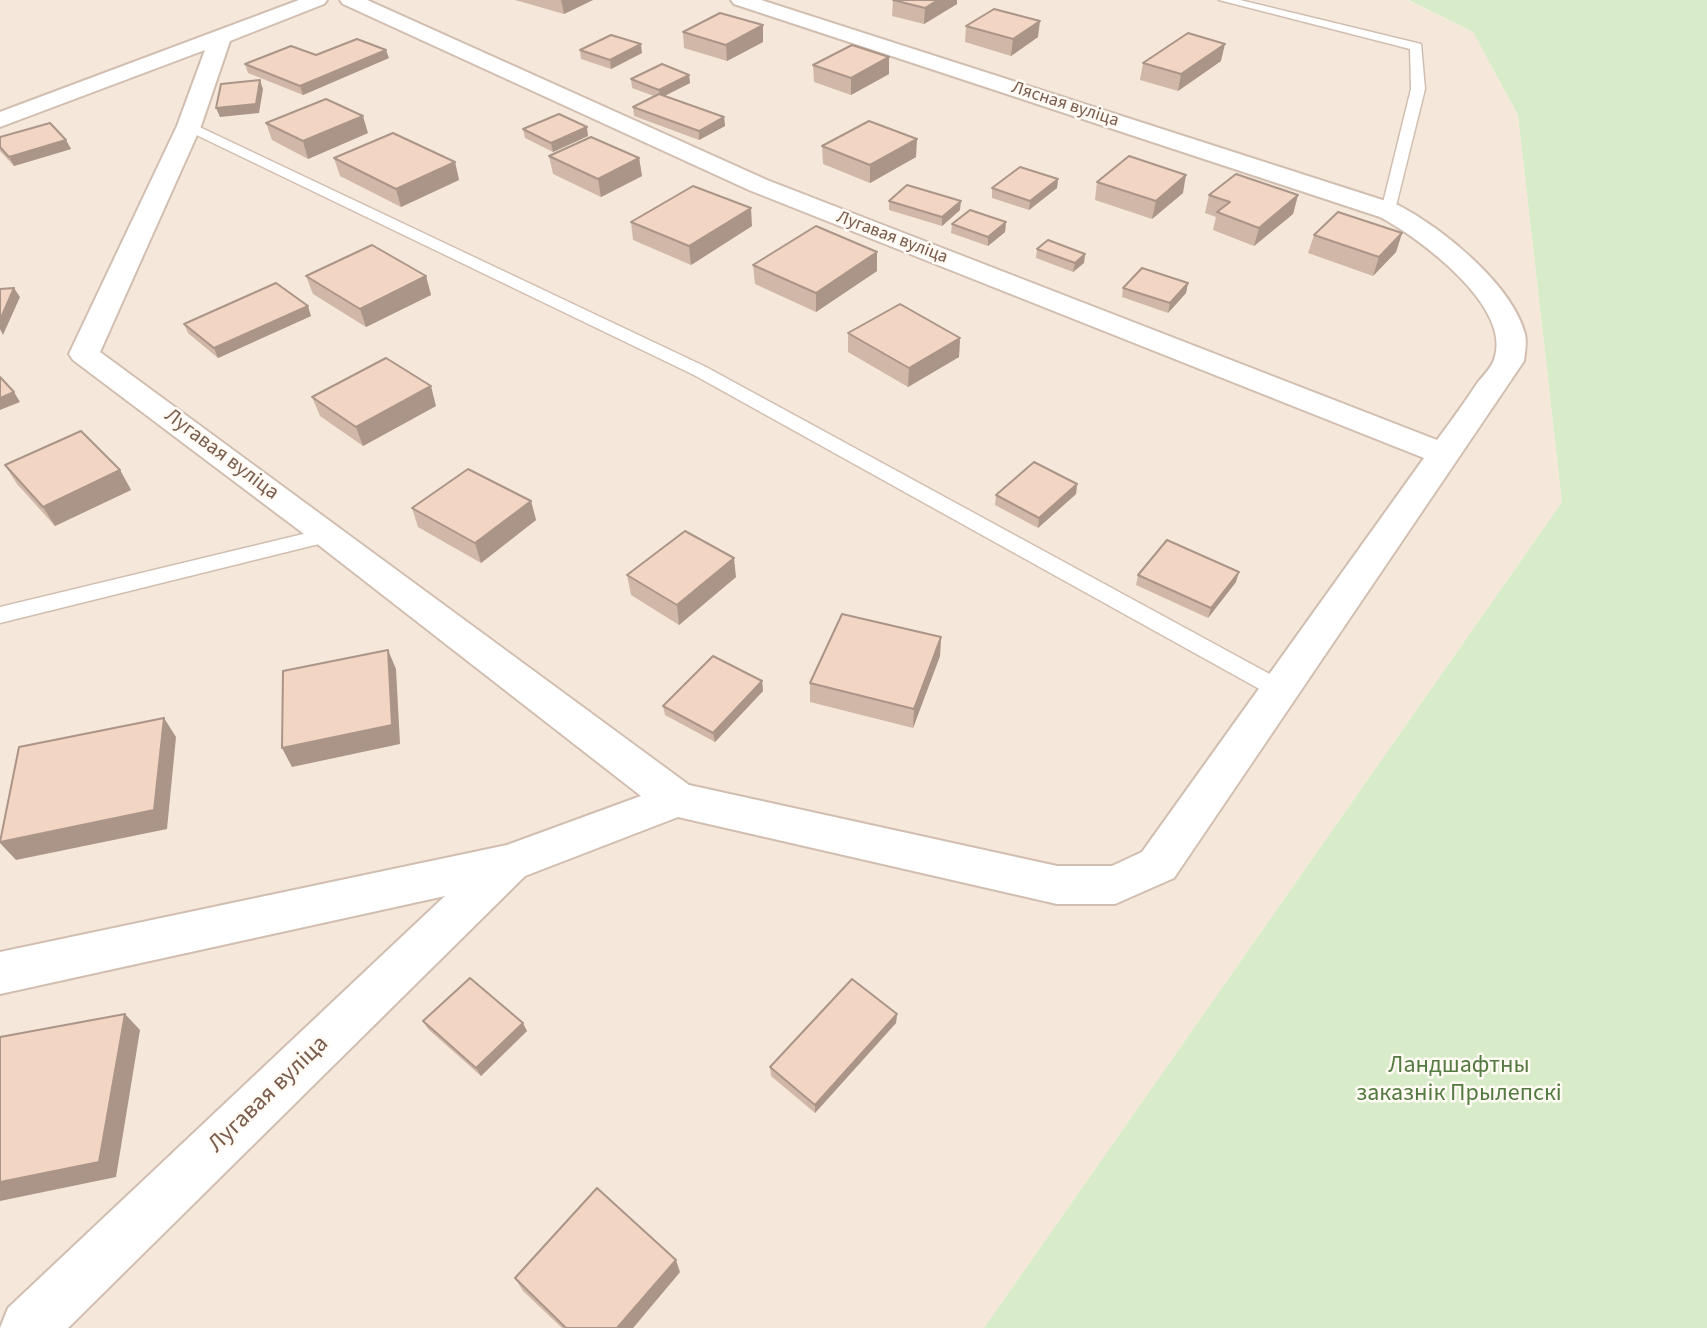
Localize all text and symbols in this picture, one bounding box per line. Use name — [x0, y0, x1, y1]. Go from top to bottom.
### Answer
street label: Лясная вуліца — [1009, 78, 1121, 132]
street label: Лугавая вуліца — [833, 207, 951, 269]
street label: Лугавая вуліца — [159, 404, 283, 506]
street label: Лугавая вуліца — [203, 1030, 335, 1160]
park label: Ландшафтны заказнік Прылепскі — [1356, 1053, 1562, 1109]

